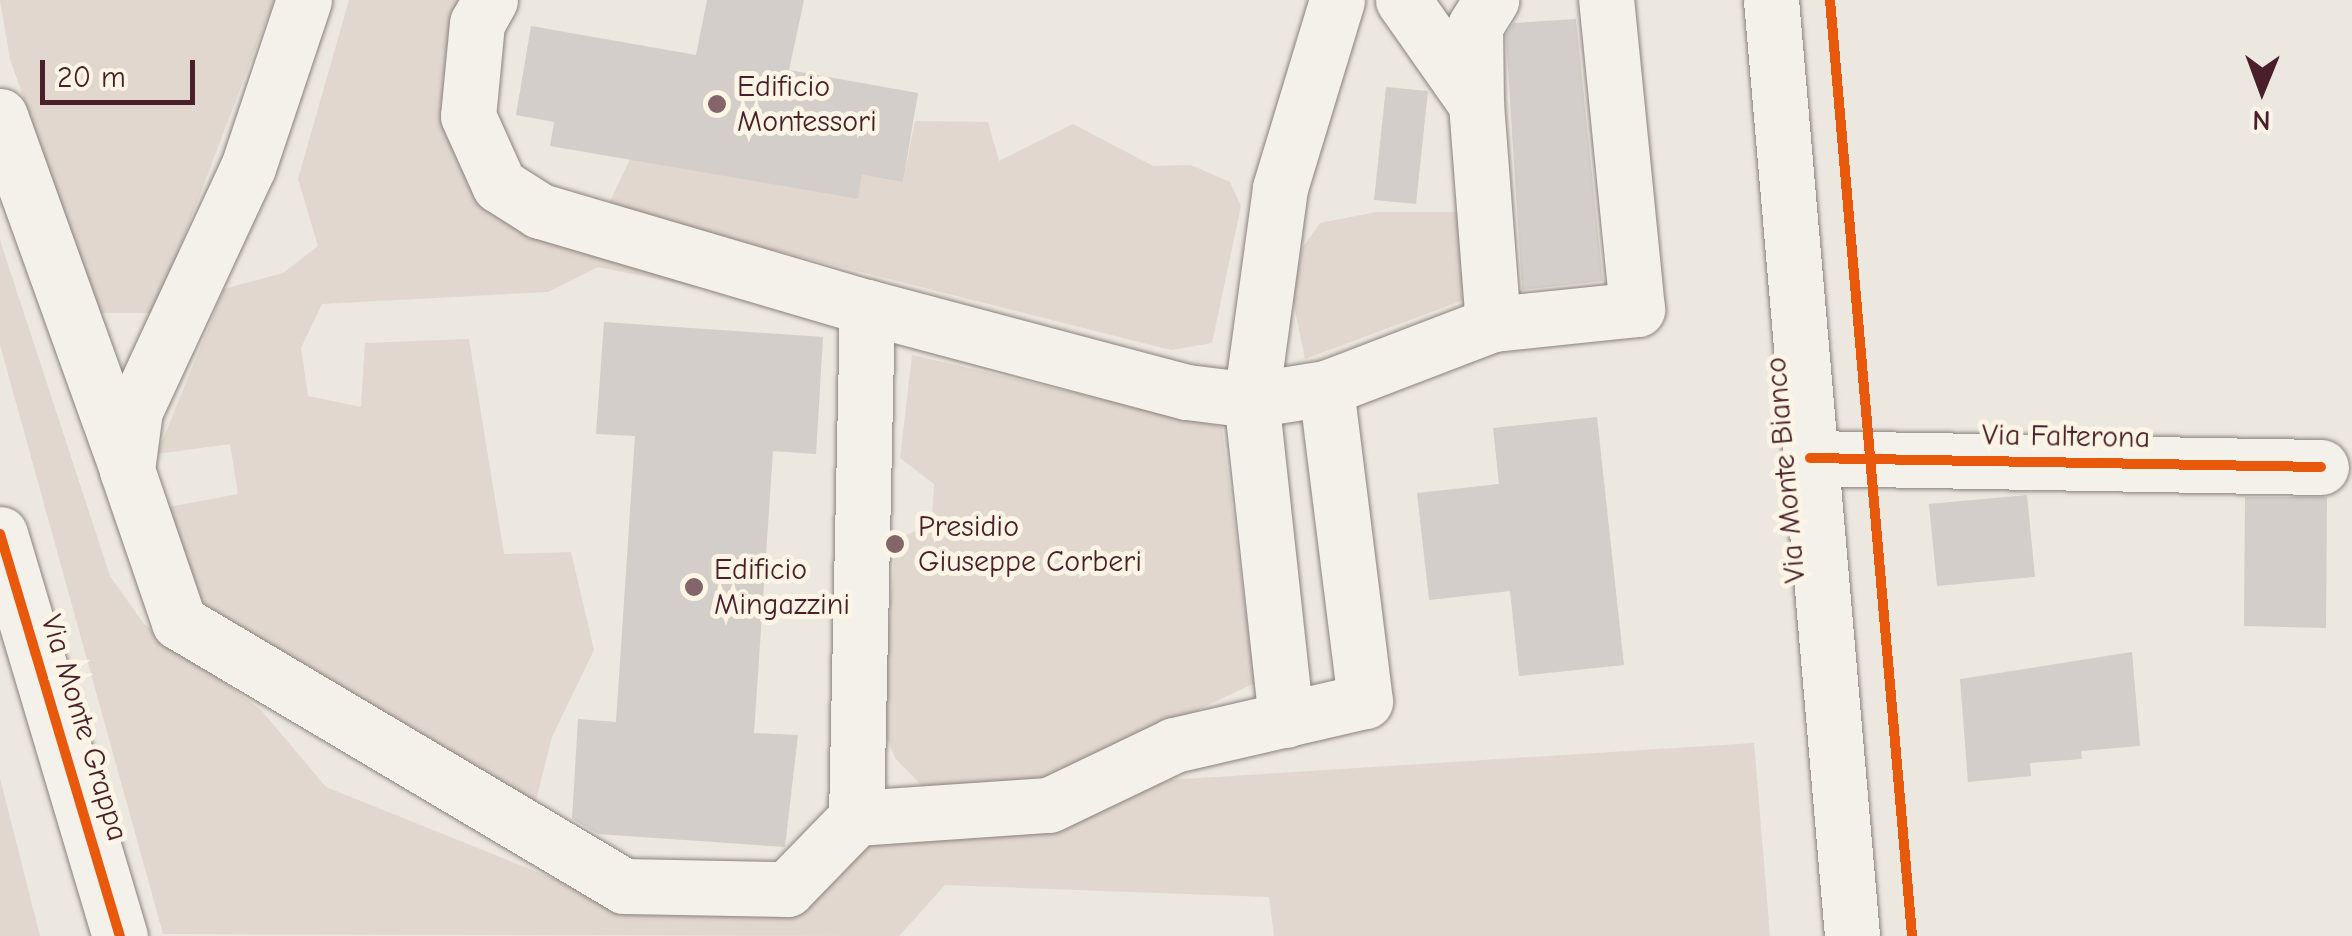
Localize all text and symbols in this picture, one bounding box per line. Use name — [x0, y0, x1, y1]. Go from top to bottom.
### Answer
scale bar — [45, 40, 200, 102]
north arrow — [2212, 40, 2312, 140]
text: 20 m — [57, 60, 126, 95]
place label: Edificio Montessori — [737, 69, 877, 140]
marker: Edificio Montessori — [706, 93, 728, 115]
text: N — [2252, 104, 2271, 136]
street label: Via Monte Bianco — [1758, 356, 1814, 584]
street label: Via Falterona — [1982, 418, 2150, 456]
place label: Presidio Giuseppe Corberi — [918, 509, 1142, 580]
marker: Presidio Giuseppe Corberi — [882, 531, 908, 557]
place label: Edificio Mingazzini — [714, 552, 850, 622]
marker: Edificio Mingazzini — [683, 576, 705, 598]
street label: Via Monte Grappa — [33, 611, 135, 845]

